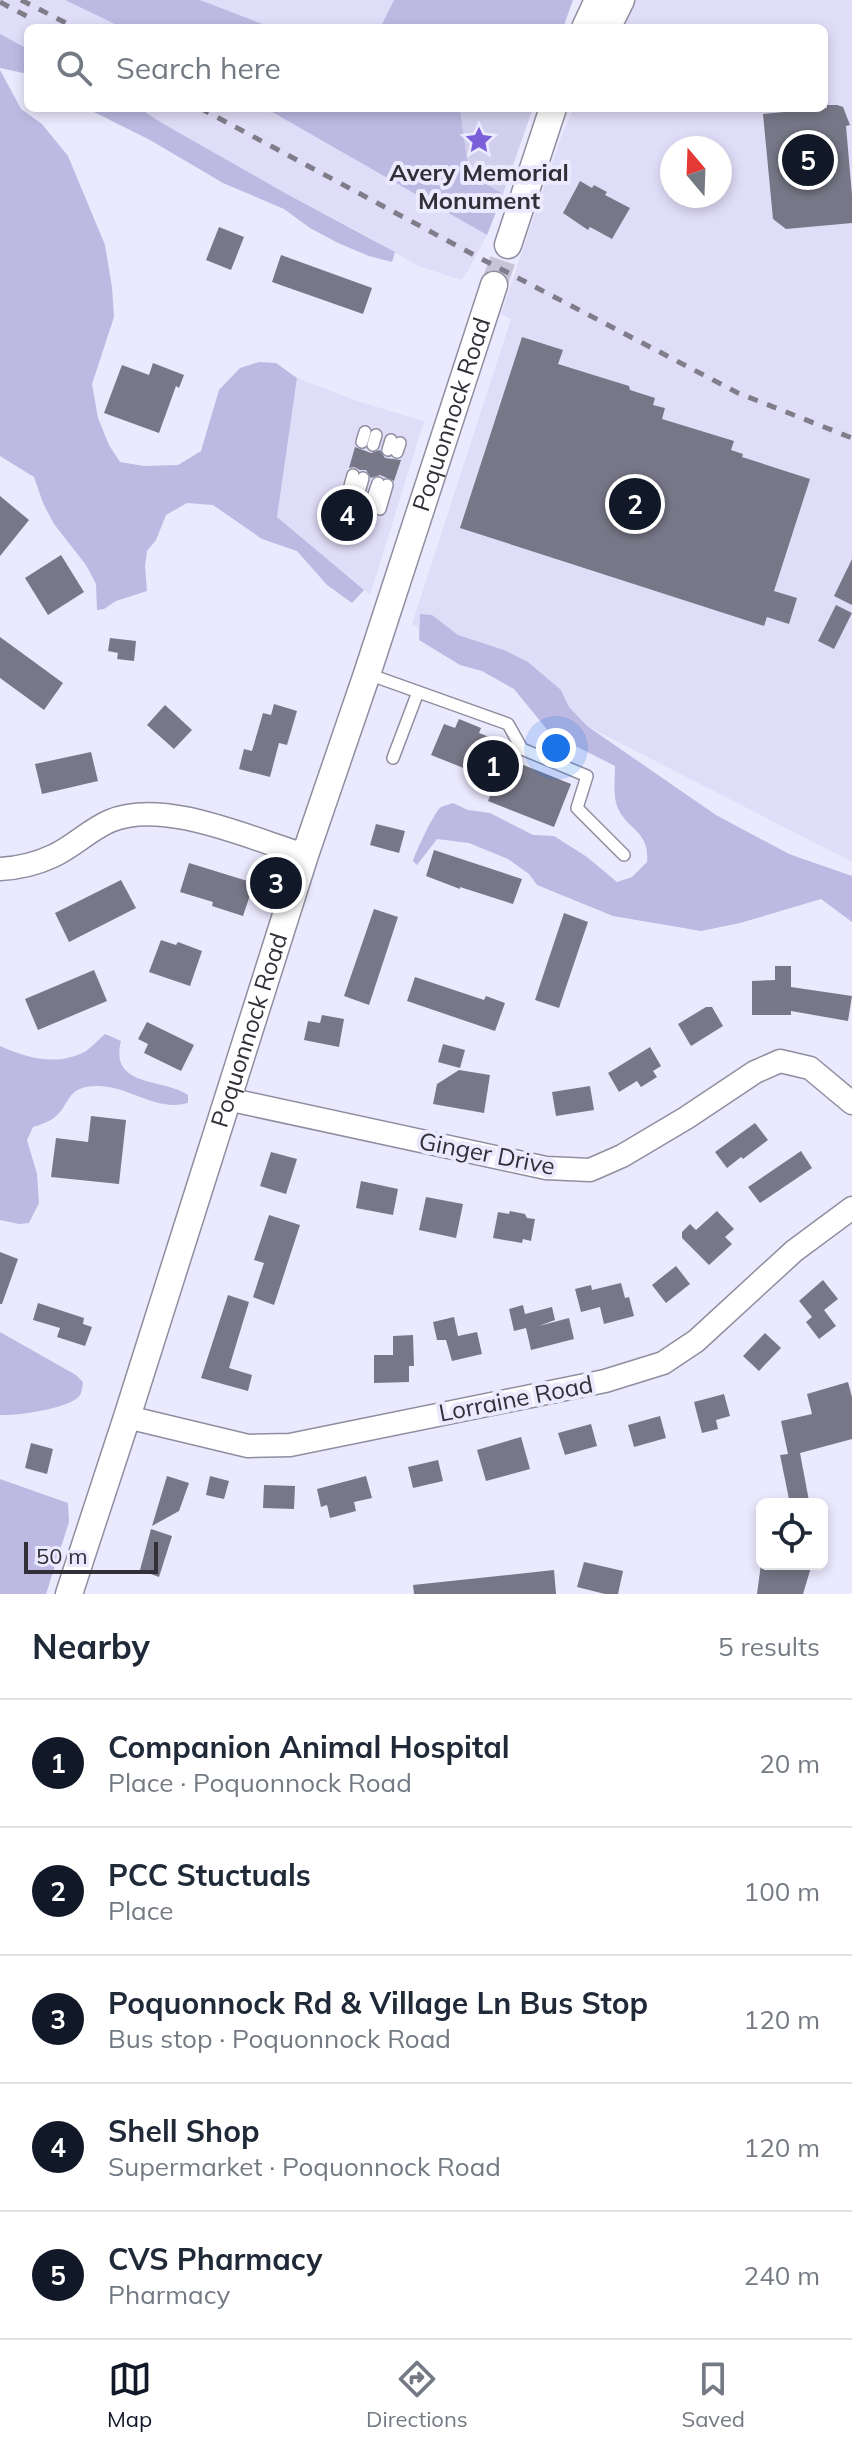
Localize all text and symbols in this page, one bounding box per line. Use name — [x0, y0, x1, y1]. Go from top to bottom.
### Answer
search box — [24, 24, 828, 112]
icon: search — [52, 46, 96, 90]
text: Search here — [116, 49, 281, 87]
place icon: Avery Memorial Monument — [464, 125, 494, 155]
pin: 5 — [782, 130, 834, 190]
north arrow — [660, 136, 732, 208]
place label: Avery Memorial Monument — [389, 157, 569, 215]
street label: Poquonnock Road — [405, 314, 496, 515]
pin: 2 — [609, 474, 661, 534]
pin: 4 — [321, 485, 373, 545]
your location — [536, 728, 576, 768]
pin: 1 — [467, 736, 519, 796]
pin: 3 — [250, 853, 302, 913]
street label: Poquonnock Road — [204, 929, 293, 1131]
street label: Ginger Drive — [417, 1125, 558, 1181]
street label: Lorraine Road — [436, 1368, 595, 1428]
map controls — [756, 1498, 828, 1570]
button: locate — [756, 1498, 828, 1570]
scale bar — [24, 1538, 158, 1574]
text: 50 m — [36, 1542, 87, 1570]
text: Nearby — [32, 1625, 150, 1668]
text: 5 results — [718, 1630, 820, 1663]
text: Companion Animal Hospital — [108, 1728, 510, 1766]
text: 1 — [50, 1747, 66, 1780]
text: 20 m — [759, 1747, 820, 1780]
text: Place · Poquonnock Road — [108, 1766, 412, 1799]
text: PCC Stuctuals — [108, 1856, 311, 1894]
text: 2 — [50, 1875, 66, 1908]
text: 100 m — [744, 1875, 820, 1908]
text: Place — [108, 1894, 173, 1927]
text: Poquonnock Rd & Village Ln Bus Stop — [108, 1984, 648, 2022]
text: 3 — [50, 2003, 66, 2036]
text: 120 m — [744, 2003, 820, 2036]
text: Bus stop · Poquonnock Road — [108, 2022, 451, 2055]
text: Shell Shop — [108, 2112, 260, 2150]
text: 4 — [50, 2131, 66, 2164]
text: 120 m — [744, 2131, 820, 2164]
text: Supermarket · Poquonnock Road — [108, 2150, 501, 2183]
text: CVS Pharmacy — [108, 2240, 323, 2278]
text: 5 — [50, 2259, 66, 2292]
text: 240 m — [744, 2259, 820, 2292]
text: Pharmacy — [108, 2278, 230, 2311]
tab: Map — [107, 2357, 152, 2433]
tab: Directions — [366, 2357, 468, 2433]
tab: Saved — [682, 2357, 745, 2433]

